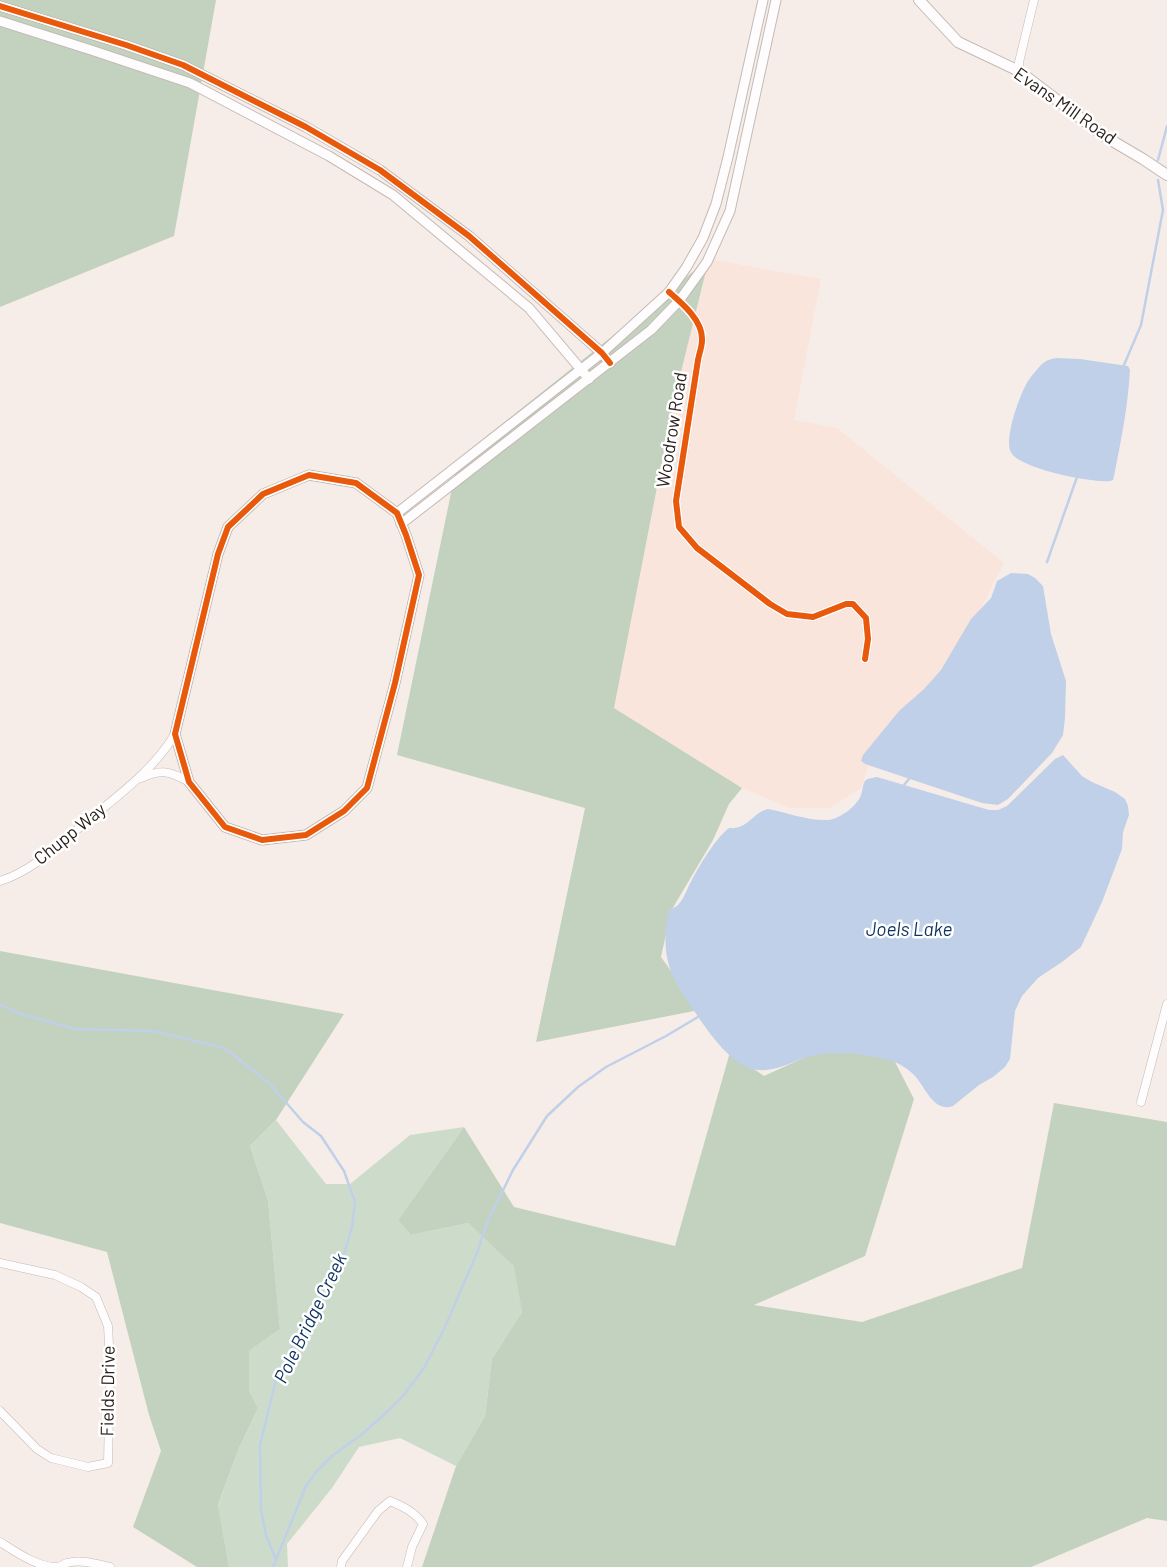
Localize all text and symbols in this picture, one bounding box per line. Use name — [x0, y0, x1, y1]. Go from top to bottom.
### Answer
street label: Evans Mill Road — [1010, 62, 1121, 148]
street label: Woodrow Road — [651, 371, 691, 489]
street label: Chupp Way — [29, 798, 110, 869]
water label: Joels Lake — [866, 917, 952, 940]
water label: Pole Bridge Creek — [268, 1248, 351, 1386]
street label: Fields Drive — [95, 1345, 119, 1437]

